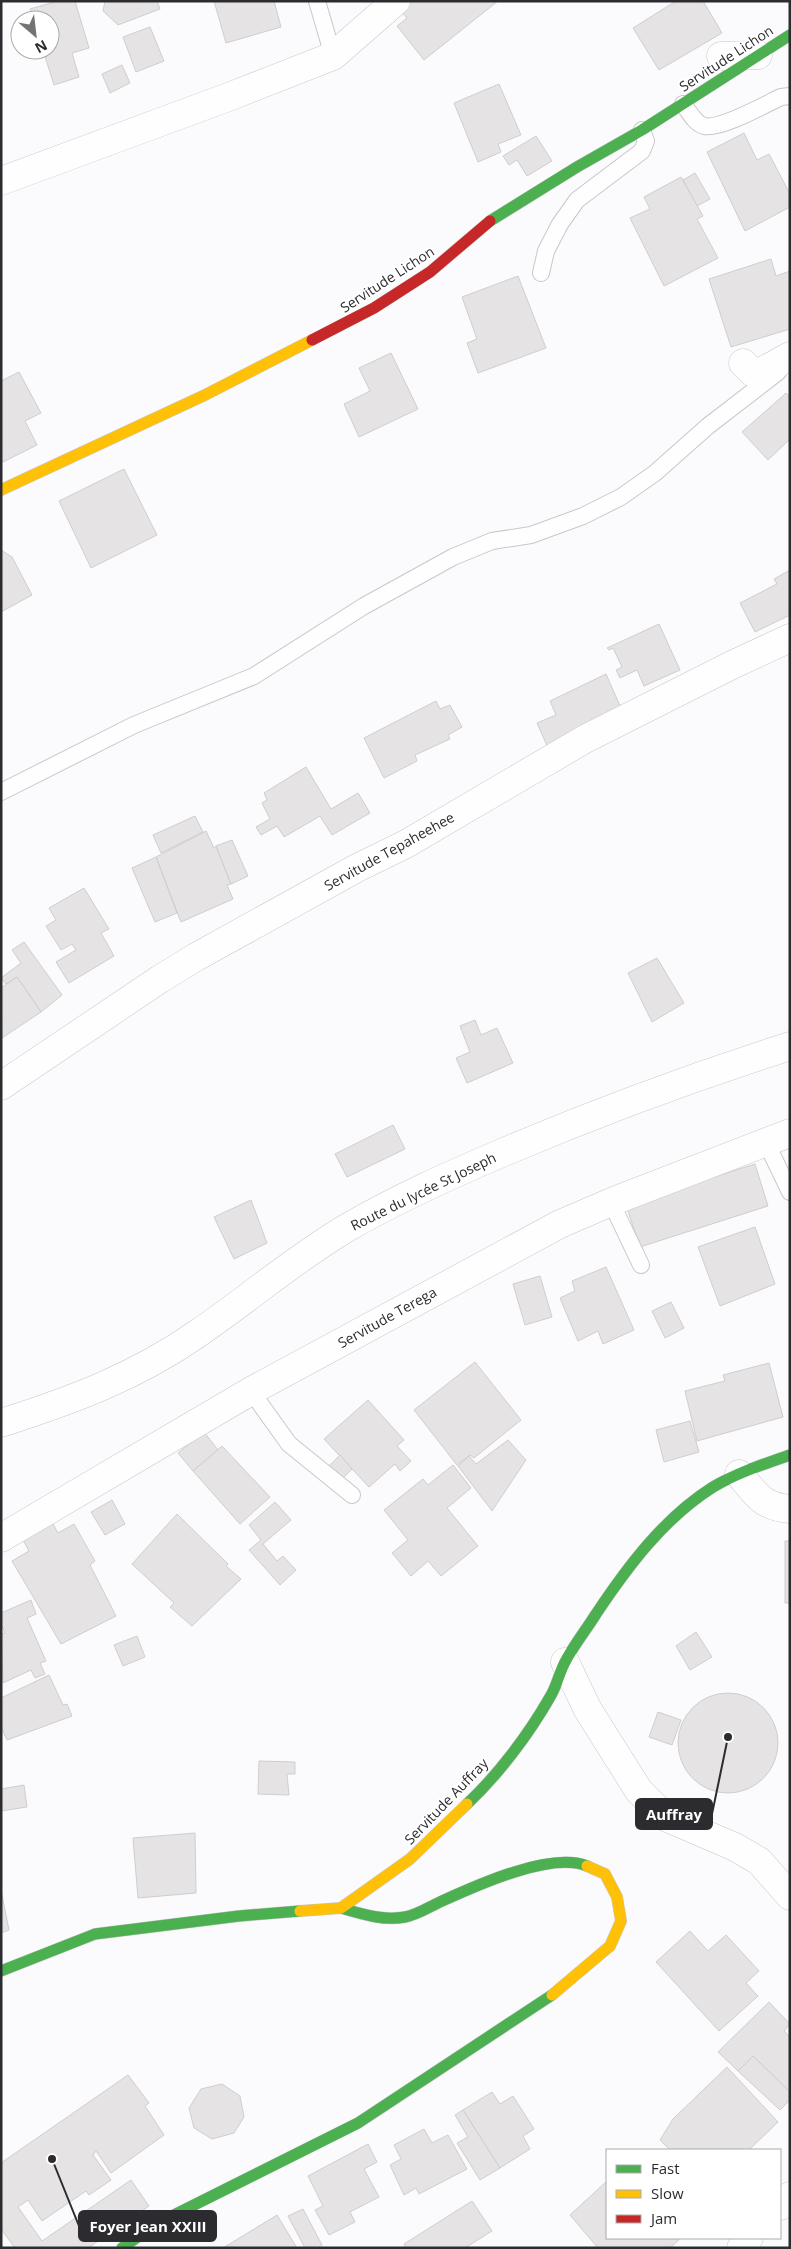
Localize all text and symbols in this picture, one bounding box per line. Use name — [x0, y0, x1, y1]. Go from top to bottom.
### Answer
north arrow — [10, 10, 60, 60]
street label: Servitude Lichon — [675, 20, 777, 96]
text: N — [32, 36, 51, 58]
street label: Servitude Lichon — [336, 241, 438, 317]
street label: Servitude Tepaheehee — [321, 807, 458, 895]
street label: Route du lycée St Joseph — [347, 1147, 499, 1235]
street label: Servitude Terega — [334, 1282, 440, 1352]
street label: Servitude Auffray — [400, 1753, 493, 1848]
callout: Auffray — [636, 1799, 712, 1829]
text: Auffray — [646, 1804, 703, 1824]
legend — [606, 2149, 781, 2239]
text: Fast — [651, 2158, 680, 2178]
text: Slow — [651, 2183, 684, 2203]
text: Jam — [649, 2208, 677, 2228]
callout: Foyer Jean XXIII — [79, 2211, 216, 2241]
text: Foyer Jean XXIII — [89, 2216, 207, 2236]

